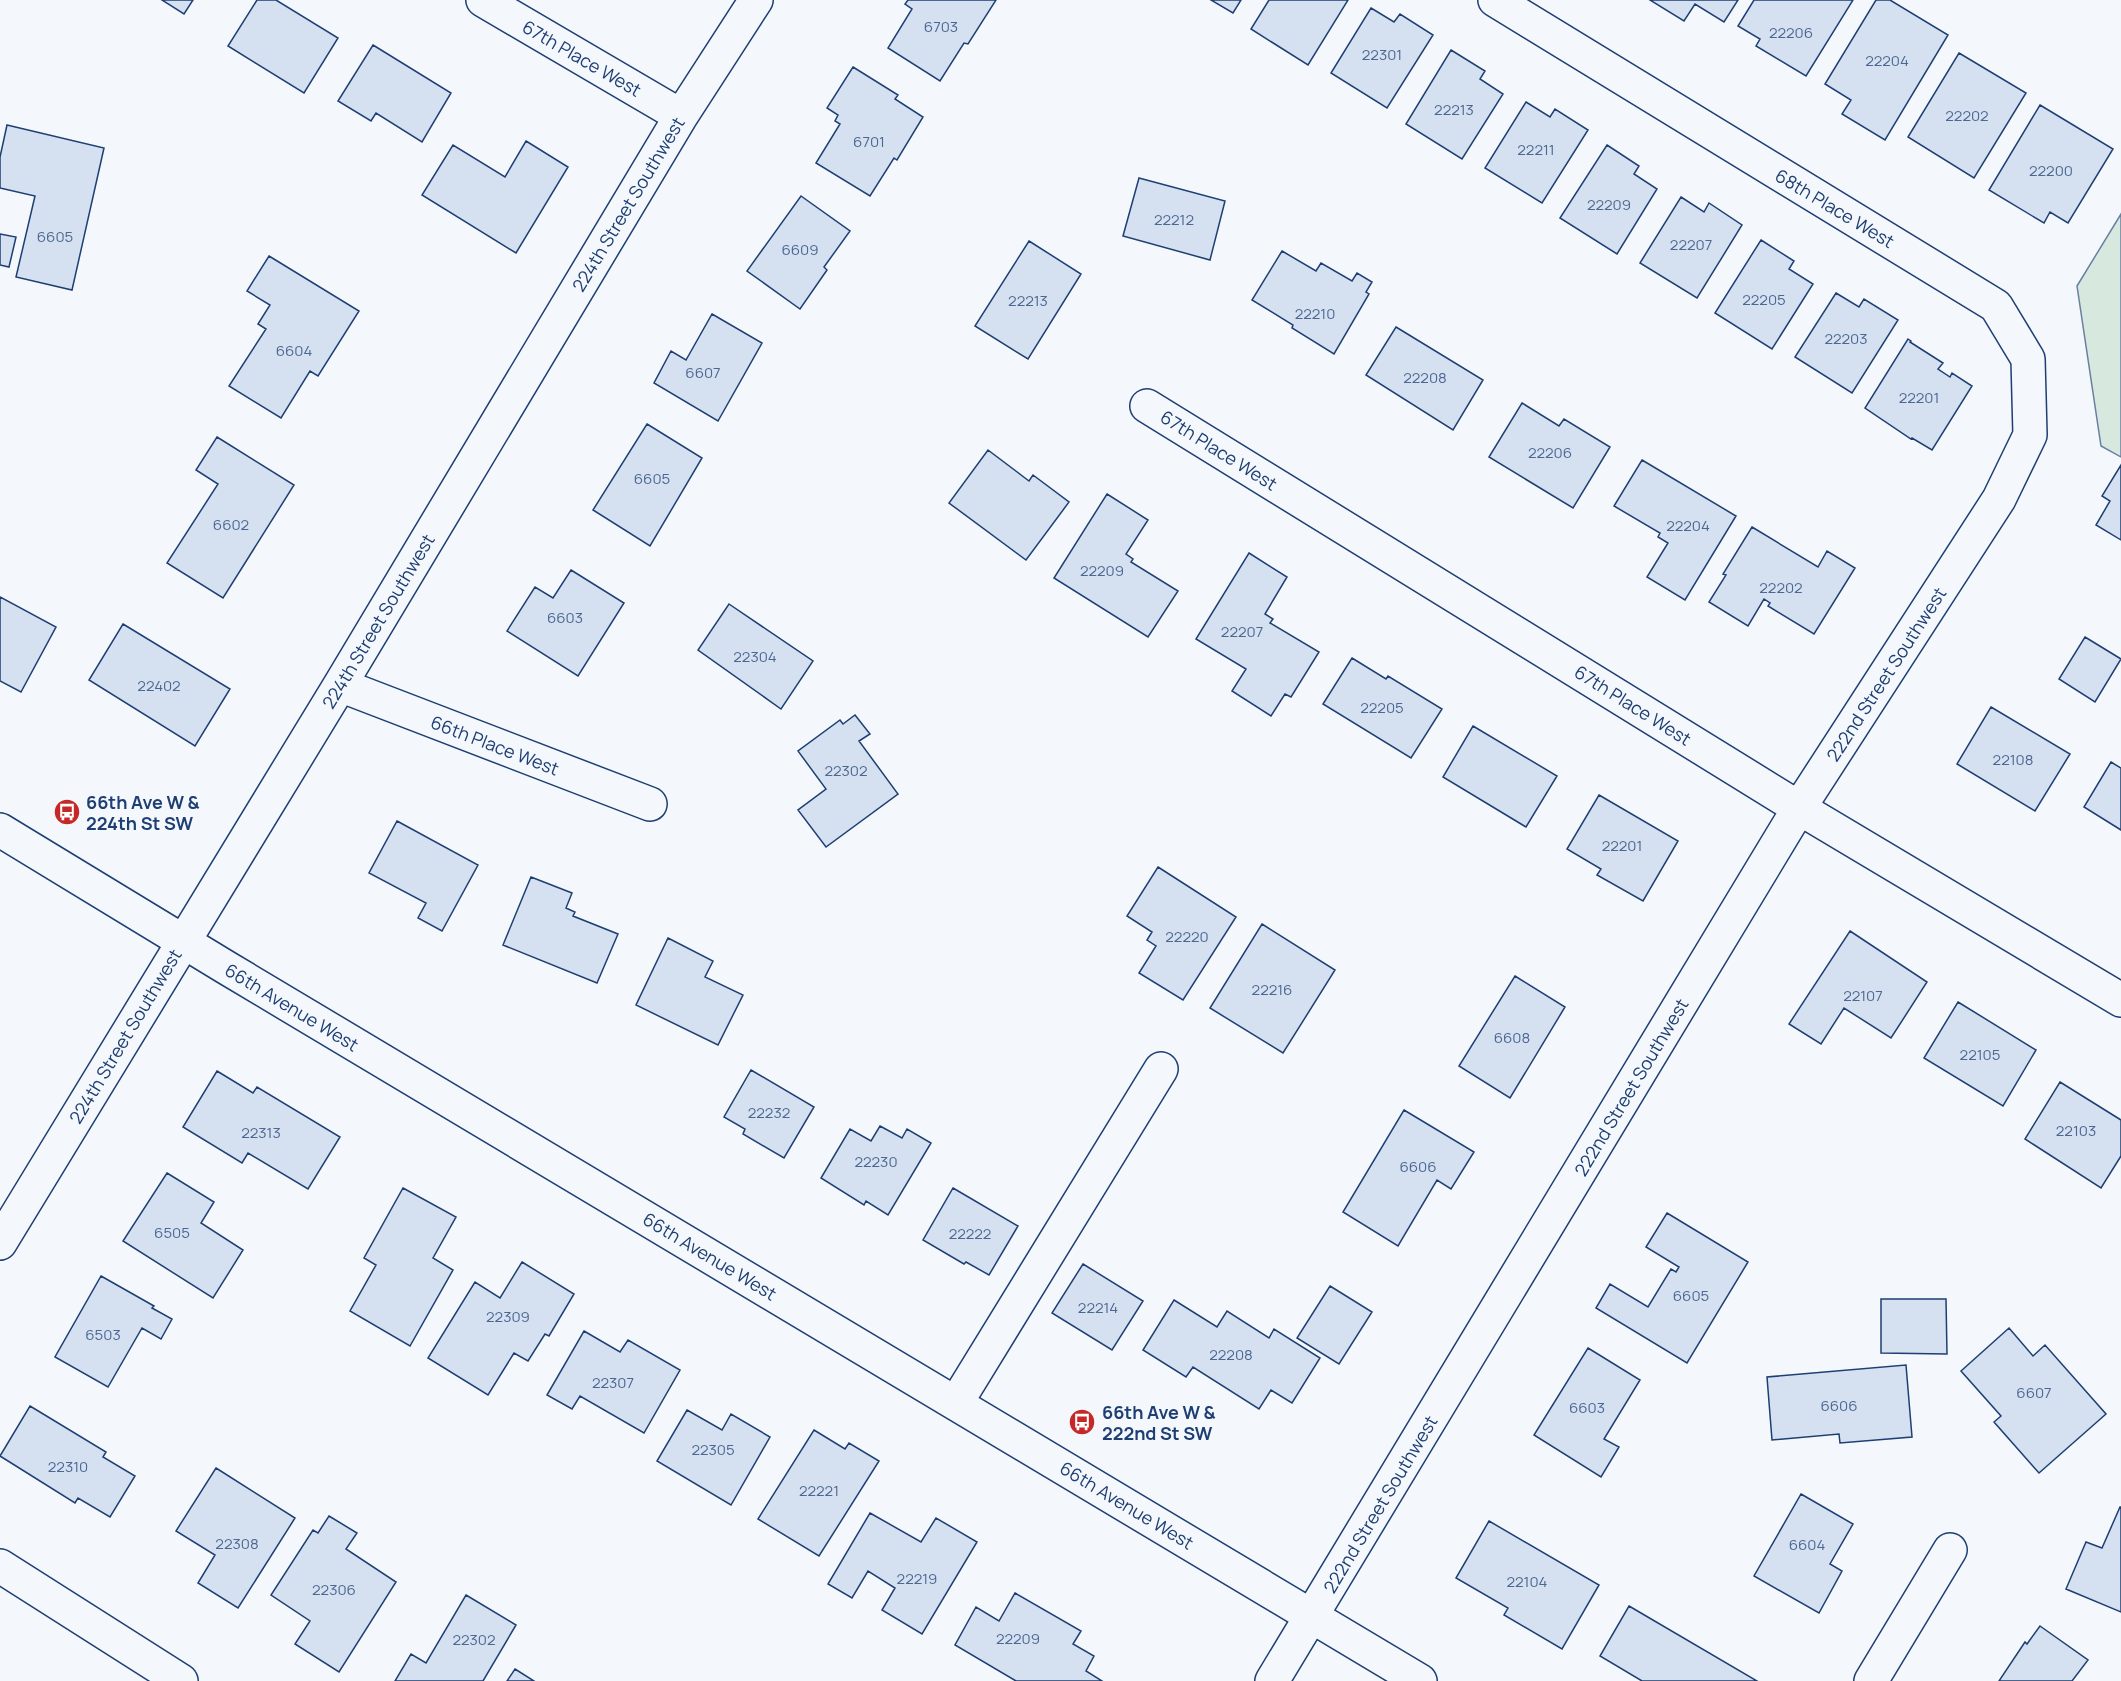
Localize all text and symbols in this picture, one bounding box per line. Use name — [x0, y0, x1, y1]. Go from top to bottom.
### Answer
street label: 67th Place West — [518, 14, 646, 102]
house number: 6703 — [924, 16, 958, 37]
house number: 22206 — [1769, 22, 1813, 43]
house number: 22301 — [1362, 44, 1402, 65]
house number: 22204 — [1865, 50, 1909, 71]
house number: 22213 — [1434, 99, 1474, 120]
house number: 22202 — [1945, 105, 1989, 126]
street label: 224th Street Southwest — [566, 112, 690, 296]
house number: 6701 — [853, 131, 885, 152]
house number: 22211 — [1517, 139, 1555, 160]
house number: 22200 — [2029, 160, 2073, 181]
street label: 68th Place West — [1771, 163, 1899, 253]
house number: 22209 — [1587, 194, 1631, 215]
house number: 22212 — [1154, 209, 1194, 230]
house number: 6605 — [37, 226, 73, 247]
house number: 22207 — [1670, 234, 1712, 255]
house number: 6609 — [781, 239, 819, 260]
house number: 22205 — [1742, 289, 1786, 310]
house number: 22213 — [1008, 290, 1048, 311]
house number: 22210 — [1295, 303, 1335, 324]
house number: 22203 — [1824, 328, 1868, 349]
house number: 6604 — [276, 340, 312, 361]
house number: 6607 — [685, 362, 721, 383]
house number: 22208 — [1403, 367, 1447, 388]
house number: 22201 — [1899, 387, 1939, 408]
street label: 67th Place West — [1156, 404, 1282, 496]
house number: 22206 — [1528, 442, 1572, 463]
house number: 6605 — [634, 468, 670, 489]
house number: 6602 — [213, 514, 249, 535]
house number: 22204 — [1666, 515, 1710, 536]
street label: 224th Street Southwest — [316, 529, 440, 713]
house number: 22209 — [1080, 560, 1124, 581]
house number: 22202 — [1759, 577, 1803, 598]
street label: 222nd Street Southwest — [1821, 582, 1951, 766]
house number: 6603 — [547, 607, 583, 628]
house number: 22207 — [1221, 621, 1263, 642]
house number: 22304 — [733, 646, 777, 667]
street label: 67th Place West — [1570, 659, 1696, 751]
house number: 22402 — [137, 675, 181, 696]
house number: 22205 — [1360, 697, 1404, 718]
street label: 66th Place West — [427, 709, 563, 781]
house number: 22108 — [1993, 749, 2033, 770]
house number: 22302 — [824, 760, 868, 781]
place label: 66th Ave W & 224th St SW — [86, 790, 200, 835]
bus stop icon: 66th Ave W & 224th St SW — [52, 797, 82, 827]
house number: 22201 — [1602, 835, 1642, 856]
house number: 22220 — [1165, 926, 1209, 947]
street label: 224th Street Southwest — [63, 944, 187, 1128]
street label: 66th Avenue West — [221, 958, 363, 1056]
house number: 22216 — [1252, 979, 1292, 1000]
house number: 22107 — [1843, 985, 1883, 1006]
street label: 222nd Street Southwest — [1568, 994, 1694, 1180]
house number: 6608 — [1494, 1027, 1530, 1048]
house number: 22105 — [1960, 1044, 2000, 1065]
house number: 22232 — [748, 1102, 790, 1123]
house number: 22103 — [2056, 1120, 2096, 1141]
house number: 22313 — [241, 1122, 281, 1143]
house number: 22230 — [854, 1151, 898, 1172]
house number: 6606 — [1399, 1156, 1437, 1177]
street label: 66th Avenue West — [639, 1207, 781, 1305]
house number: 6505 — [154, 1222, 190, 1243]
house number: 22222 — [949, 1223, 991, 1244]
house number: 6605 — [1673, 1285, 1709, 1306]
house number: 22214 — [1078, 1297, 1118, 1318]
house number: 22309 — [486, 1306, 530, 1327]
house number: 6503 — [85, 1324, 121, 1345]
house number: 22208 — [1209, 1344, 1253, 1365]
house number: 22307 — [592, 1372, 634, 1393]
house number: 6607 — [2016, 1382, 2052, 1403]
house number: 6606 — [1820, 1395, 1858, 1416]
house number: 6603 — [1569, 1397, 1605, 1418]
place label: 66th Ave W & 222nd St SW — [1102, 1400, 1216, 1445]
bus stop icon: 66th Ave W & 222nd St SW — [1067, 1407, 1097, 1437]
street label: 222nd Street Southwest — [1317, 1411, 1443, 1597]
house number: 22305 — [691, 1439, 735, 1460]
house number: 22310 — [48, 1456, 88, 1477]
street label: 66th Avenue West — [1056, 1456, 1198, 1554]
house number: 22221 — [799, 1480, 839, 1501]
house number: 22308 — [215, 1533, 259, 1554]
house number: 6604 — [1789, 1534, 1825, 1555]
house number: 22219 — [897, 1568, 937, 1589]
house number: 22104 — [1507, 1571, 1548, 1592]
house number: 22306 — [312, 1579, 356, 1600]
house number: 22209 — [996, 1628, 1040, 1649]
house number: 22302 — [452, 1629, 496, 1650]

